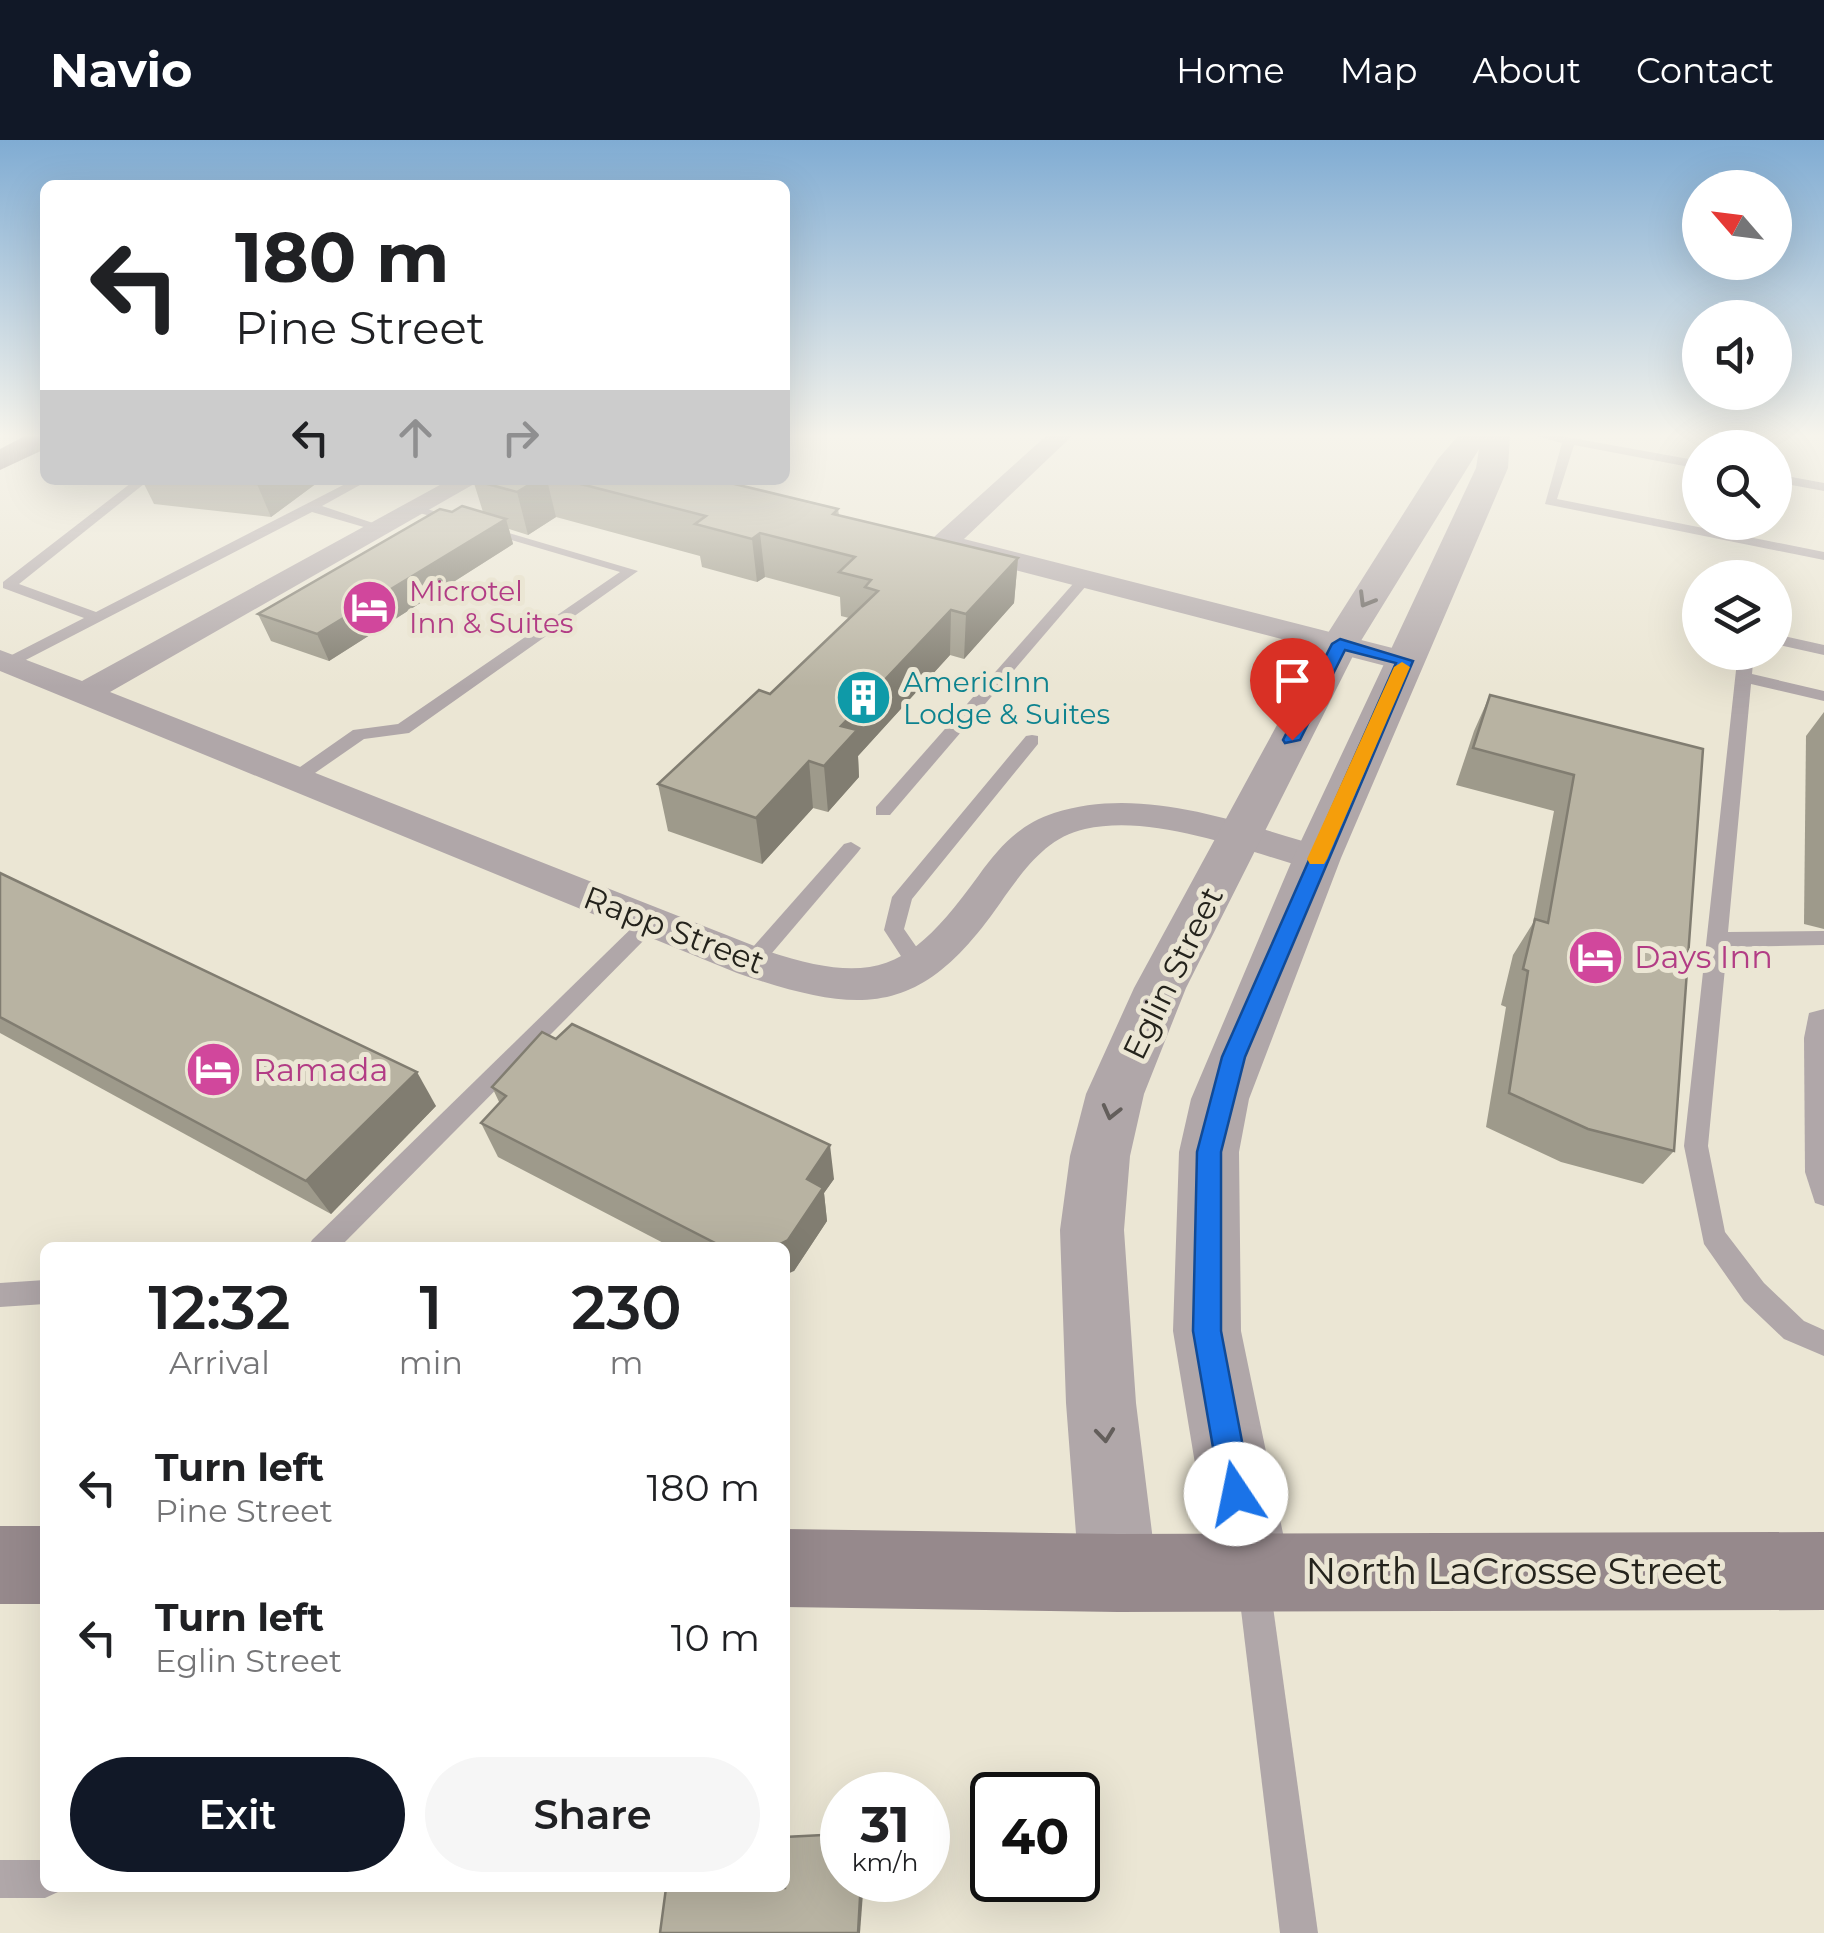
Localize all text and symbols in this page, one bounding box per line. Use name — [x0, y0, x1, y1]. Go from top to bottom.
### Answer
text: Navio — [50, 41, 193, 99]
text: Home — [1176, 49, 1285, 92]
text: Map — [1340, 49, 1418, 92]
text: About — [1473, 49, 1581, 92]
text: Contact — [1636, 49, 1774, 92]
north arrow — [1682, 170, 1792, 280]
map controls — [1682, 170, 1792, 670]
text: 180 m — [235, 214, 449, 300]
icon: left — [70, 220, 200, 350]
text: Pine Street — [235, 300, 485, 355]
button: sound — [1682, 300, 1792, 410]
icon: left — [283, 410, 338, 465]
icon: ahead — [388, 410, 443, 465]
icon: right — [493, 410, 548, 465]
button: search — [1682, 430, 1792, 540]
button: layers — [1682, 560, 1792, 670]
place label: Microtel Inn & Suites — [409, 574, 573, 640]
hotel icon: Microtel Inn & Suites — [340, 577, 400, 637]
one-way arrow — [1359, 589, 1378, 607]
pin — [1250, 638, 1335, 741]
icon: arrive — [1265, 653, 1320, 708]
place label: AmericInn Lodge & Suites — [903, 665, 1110, 731]
building icon: AmericInn Lodge & Suites — [834, 668, 894, 728]
street label: Rapp Street — [578, 877, 770, 982]
street label: Eglin Street — [1114, 880, 1231, 1065]
hotel icon: Days Inn — [1565, 927, 1625, 987]
place label: Days Inn — [1634, 937, 1773, 976]
hotel icon: Ramada — [184, 1040, 244, 1100]
place label: Ramada — [253, 1050, 388, 1089]
one-way arrow — [1102, 1103, 1123, 1120]
text: 12:32 — [148, 1271, 290, 1344]
text: 1 — [419, 1271, 442, 1344]
text: 230 — [571, 1271, 682, 1344]
text: Arrival — [169, 1343, 270, 1382]
text: min — [399, 1343, 463, 1382]
text: m — [609, 1343, 643, 1382]
one-way arrow — [1093, 1427, 1115, 1443]
position arrow — [1184, 1442, 1288, 1546]
text: Turn left — [155, 1444, 324, 1491]
icon: left — [70, 1460, 125, 1515]
text: 180 m — [647, 1464, 760, 1511]
text: Pine Street — [155, 1491, 333, 1530]
street label: North LaCrosse Street — [1306, 1547, 1722, 1594]
text: Turn left — [155, 1594, 324, 1641]
icon: left — [70, 1610, 125, 1665]
text: 10 m — [671, 1614, 760, 1661]
text: Eglin Street — [155, 1641, 342, 1680]
button: Exit — [70, 1757, 405, 1872]
button: Share — [425, 1757, 760, 1872]
speed limit sign: 40 — [970, 1772, 1100, 1902]
text: 31 — [860, 1794, 910, 1855]
text: km/h — [852, 1847, 918, 1877]

